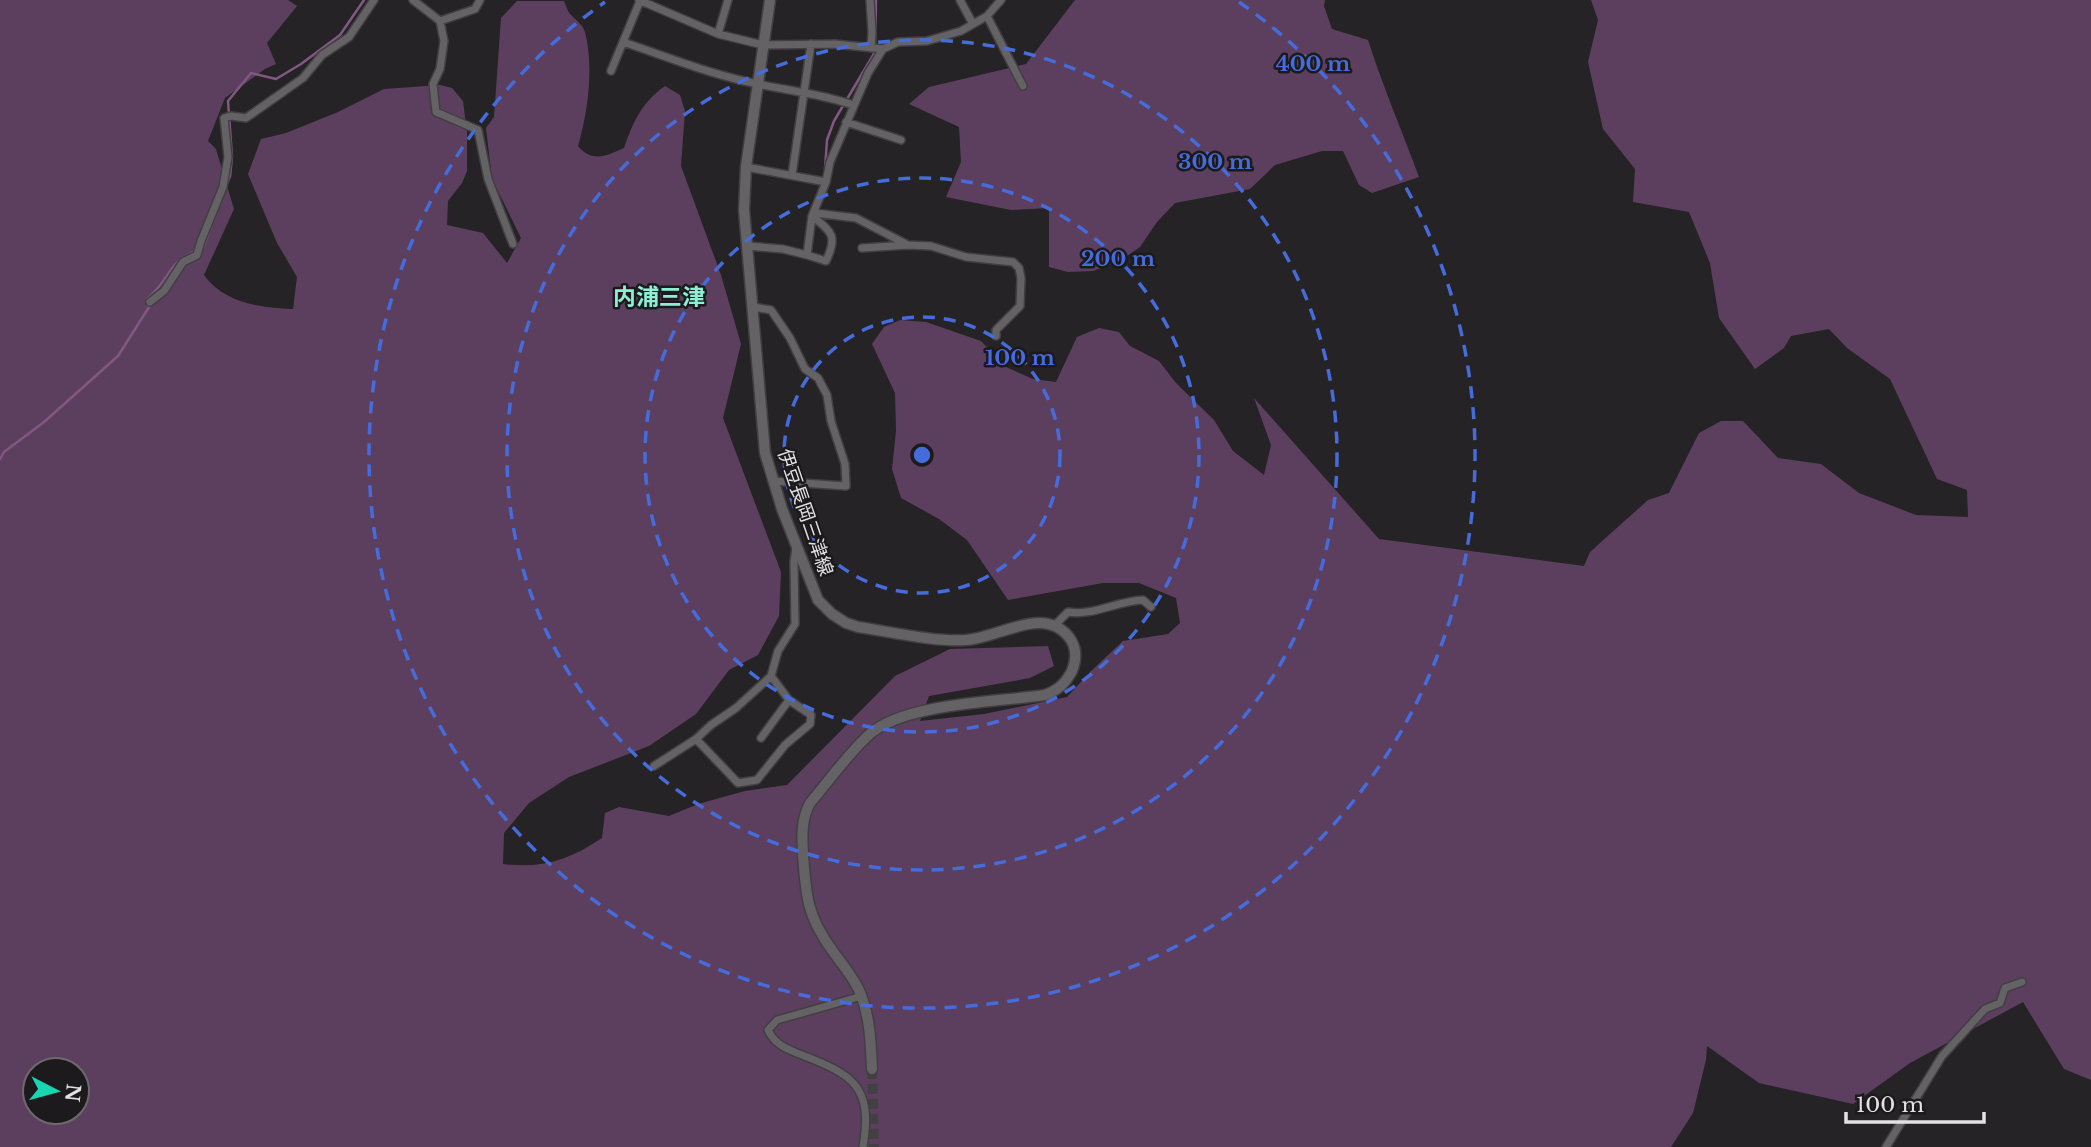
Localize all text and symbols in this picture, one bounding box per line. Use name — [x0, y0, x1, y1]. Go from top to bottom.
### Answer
text: 400 m — [1276, 51, 1350, 77]
text: 300 m — [1178, 149, 1252, 175]
text: 200 m — [1081, 246, 1155, 272]
district label: 内浦三津 — [613, 283, 705, 311]
text: 100 m — [985, 345, 1055, 371]
centre of rings — [910, 443, 934, 467]
street label: 伊豆長岡三津線 — [773, 446, 838, 579]
north arrow — [21, 1056, 91, 1126]
scale bar — [1846, 1080, 1984, 1124]
text: N — [60, 1083, 85, 1103]
text: 100 m — [1856, 1092, 1924, 1118]

